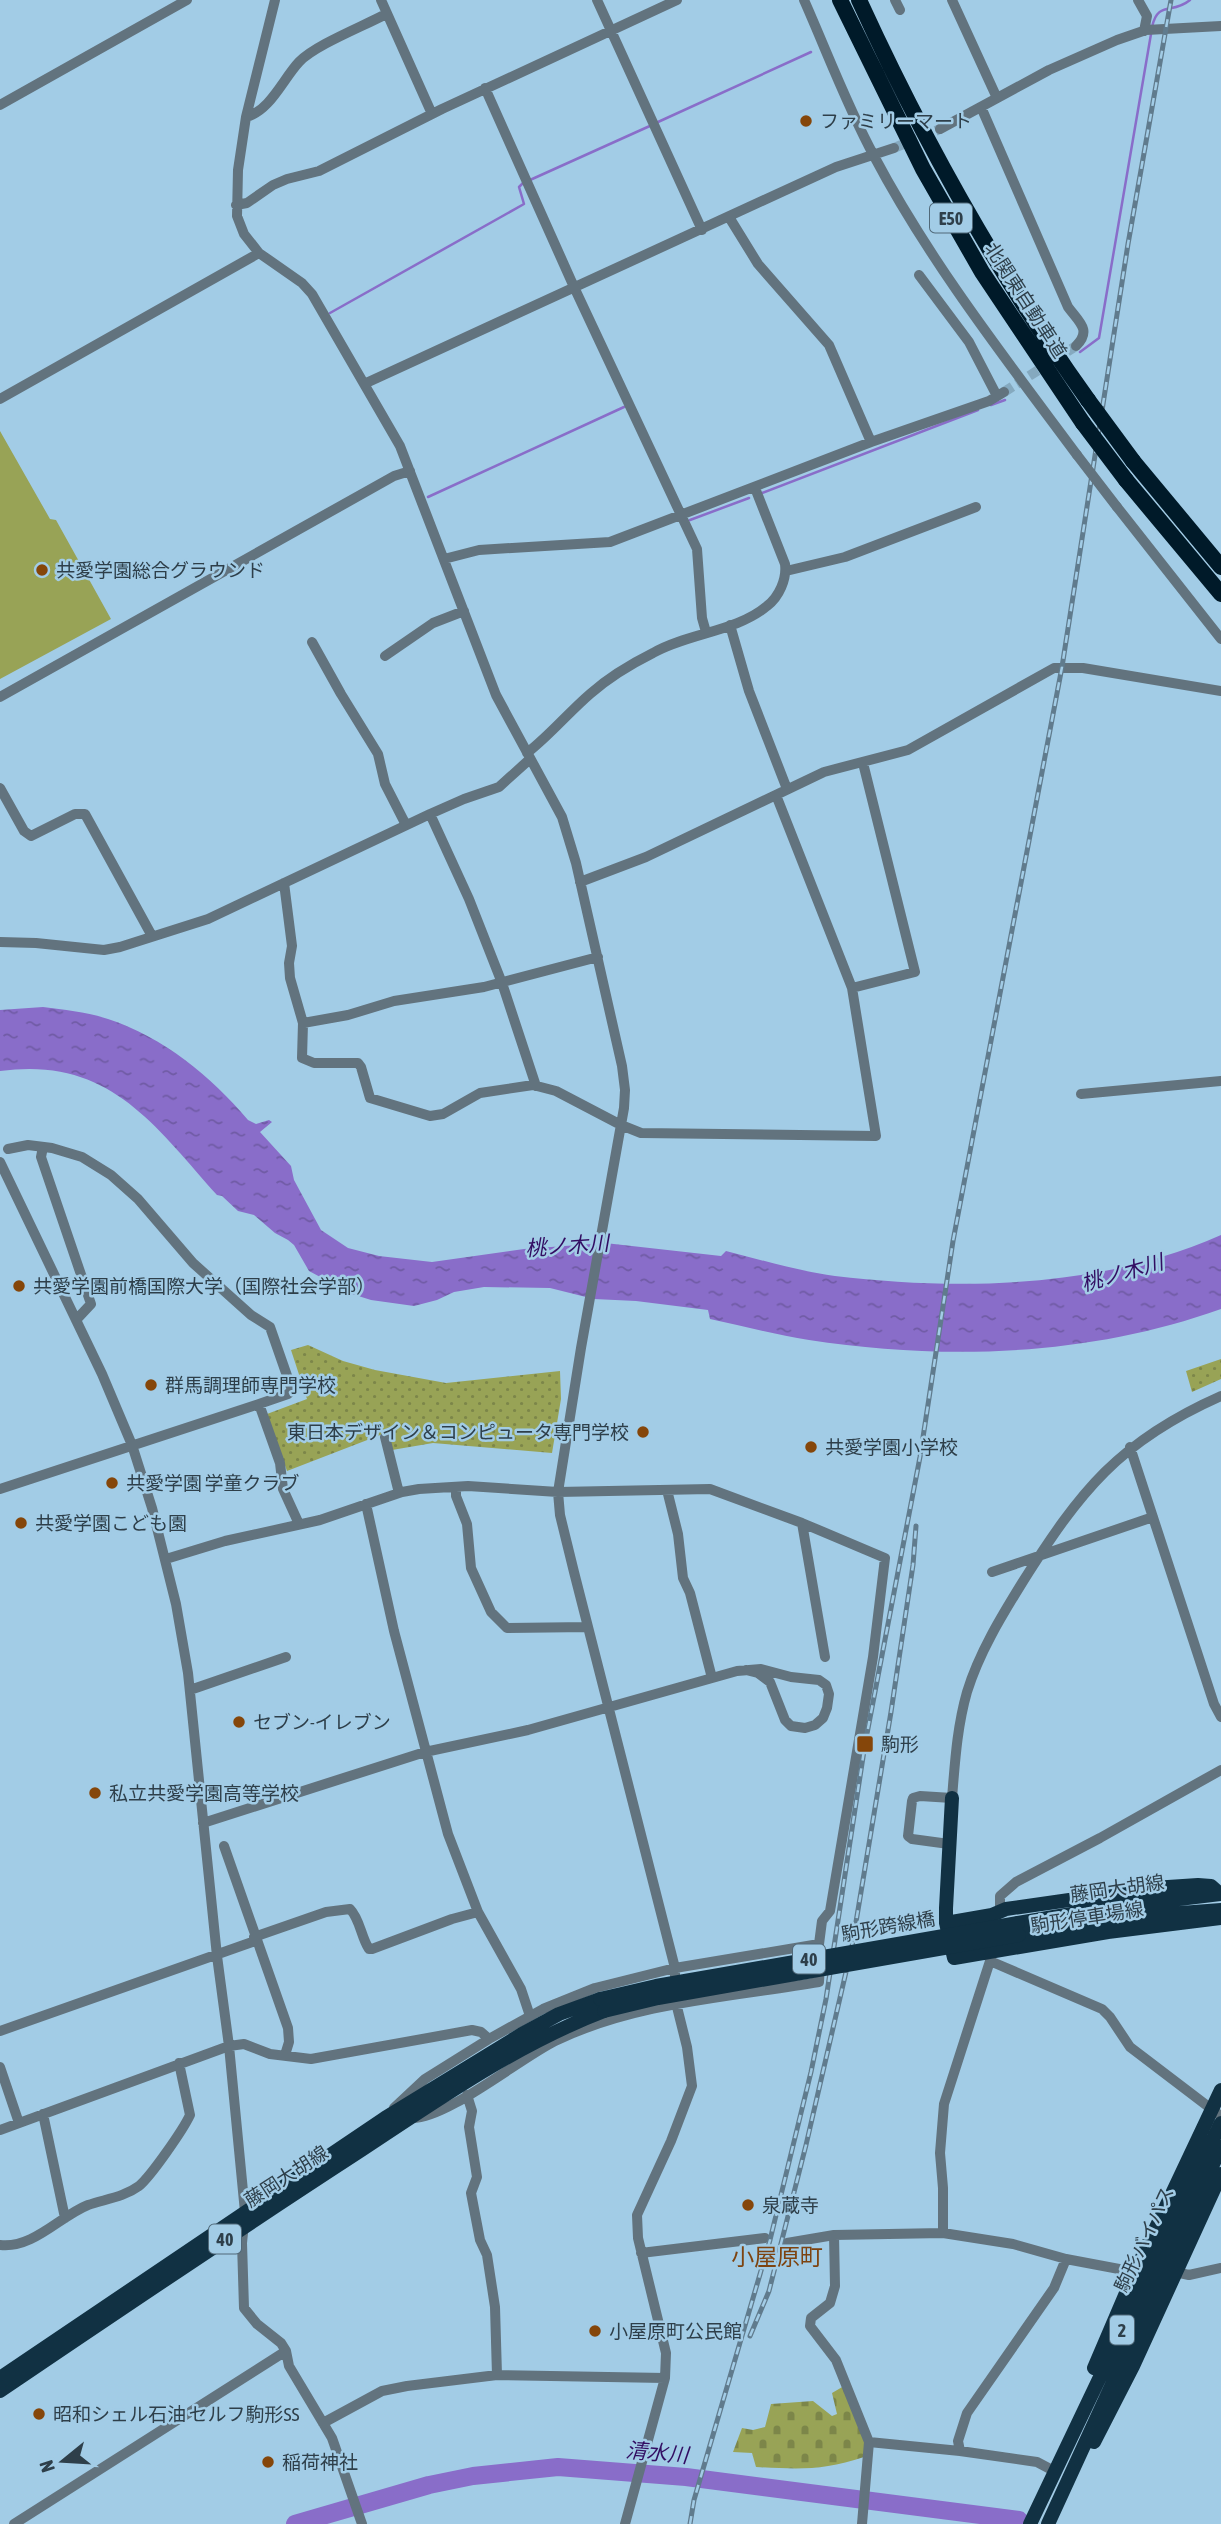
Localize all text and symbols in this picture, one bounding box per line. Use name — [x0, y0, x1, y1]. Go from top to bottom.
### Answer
place label: ファミリーマート — [820, 110, 972, 132]
marker: ファミリーマート — [798, 113, 814, 129]
road number: E50 — [930, 204, 972, 232]
street label: 北関東自動車道 — [981, 238, 1071, 362]
place label: 共愛学園総合グラウンド — [56, 559, 265, 581]
marker: 共愛学園総合グラウンド — [34, 562, 50, 578]
water label: 桃ノ木川 — [524, 1230, 612, 1260]
water label: 桃ノ木川 — [1078, 1248, 1168, 1295]
place label: 共愛学園前橋国際大学（国際社会学部） — [33, 1275, 375, 1297]
marker: 共愛学園前橋国際大学（国際社会学部） — [11, 1278, 27, 1294]
place label: 群馬調理師専門学校 — [165, 1374, 336, 1396]
marker: 群馬調理師専門学校 — [143, 1377, 159, 1393]
place label: 東日本デザイン＆コンピュータ専門学校 — [287, 1421, 629, 1443]
marker: 東日本デザイン＆コンピュータ専門学校 — [635, 1424, 651, 1440]
place label: 共愛学園小学校 — [825, 1436, 958, 1458]
marker: 共愛学園小学校 — [803, 1439, 819, 1455]
place label: 共愛学園 学童クラブ — [126, 1472, 300, 1494]
marker: 共愛学園 学童クラブ — [104, 1475, 120, 1491]
place label: 共愛学園こども園 — [35, 1512, 187, 1534]
marker: 共愛学園こども園 — [13, 1515, 29, 1531]
place label: セブン-イレブン — [253, 1711, 391, 1733]
marker: セブン-イレブン — [231, 1714, 247, 1730]
place label: 駒形 — [881, 1733, 919, 1755]
marker: 駒形 — [855, 1734, 875, 1754]
place label: 私立共愛学園高等学校 — [109, 1782, 299, 1804]
marker: 私立共愛学園高等学校 — [87, 1785, 103, 1801]
street label: 藤岡大胡線 — [1068, 1870, 1166, 1906]
street label: 駒形停車場線 — [1029, 1897, 1145, 1937]
street label: 駒形跨線橋 — [839, 1907, 937, 1945]
road number: 40 — [793, 1944, 825, 1973]
street label: 藤岡大胡線 — [240, 2141, 332, 2211]
street label: 駒形バイパス — [1110, 2183, 1178, 2295]
place label: 泉蔵寺 — [762, 2194, 819, 2216]
marker: 泉蔵寺 — [740, 2197, 756, 2213]
road number: 40 — [209, 2224, 241, 2253]
district label: 小屋原町 — [731, 2244, 823, 2270]
road number: 2 — [1110, 2316, 1134, 2344]
place label: 小屋原町公民館 — [609, 2320, 742, 2342]
marker: 小屋原町公民館 — [587, 2323, 603, 2339]
place label: 昭和シェル石油 セルフ駒形SS — [53, 2403, 300, 2425]
marker: 昭和シェル石油 セルフ駒形SS — [31, 2406, 47, 2422]
north arrow — [28, 2426, 98, 2496]
water label: 清水川 — [625, 2437, 691, 2467]
place label: 稲荷神社 — [282, 2451, 358, 2473]
marker: 稲荷神社 — [260, 2454, 276, 2470]
text: N — [35, 2458, 59, 2475]

